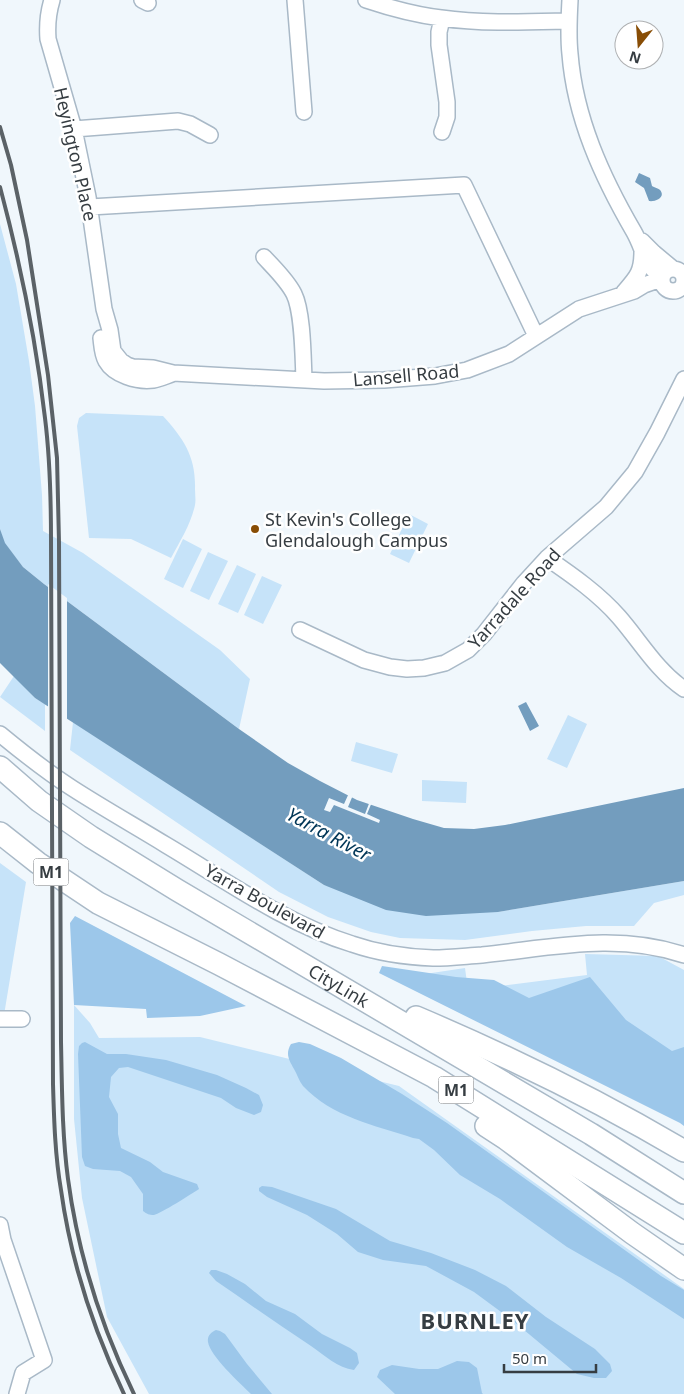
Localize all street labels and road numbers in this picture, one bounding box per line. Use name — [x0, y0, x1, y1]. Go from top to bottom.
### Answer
street label: Heyington Place — [49, 85, 103, 223]
street label: Lansell Road — [352, 358, 460, 392]
street label: Yarradale Road — [462, 542, 566, 654]
street label: Yarra Boulevard — [200, 858, 330, 944]
road number: M1 — [34, 859, 68, 886]
street label: CityLink — [304, 958, 374, 1013]
road number: M1 — [438, 1076, 474, 1104]

